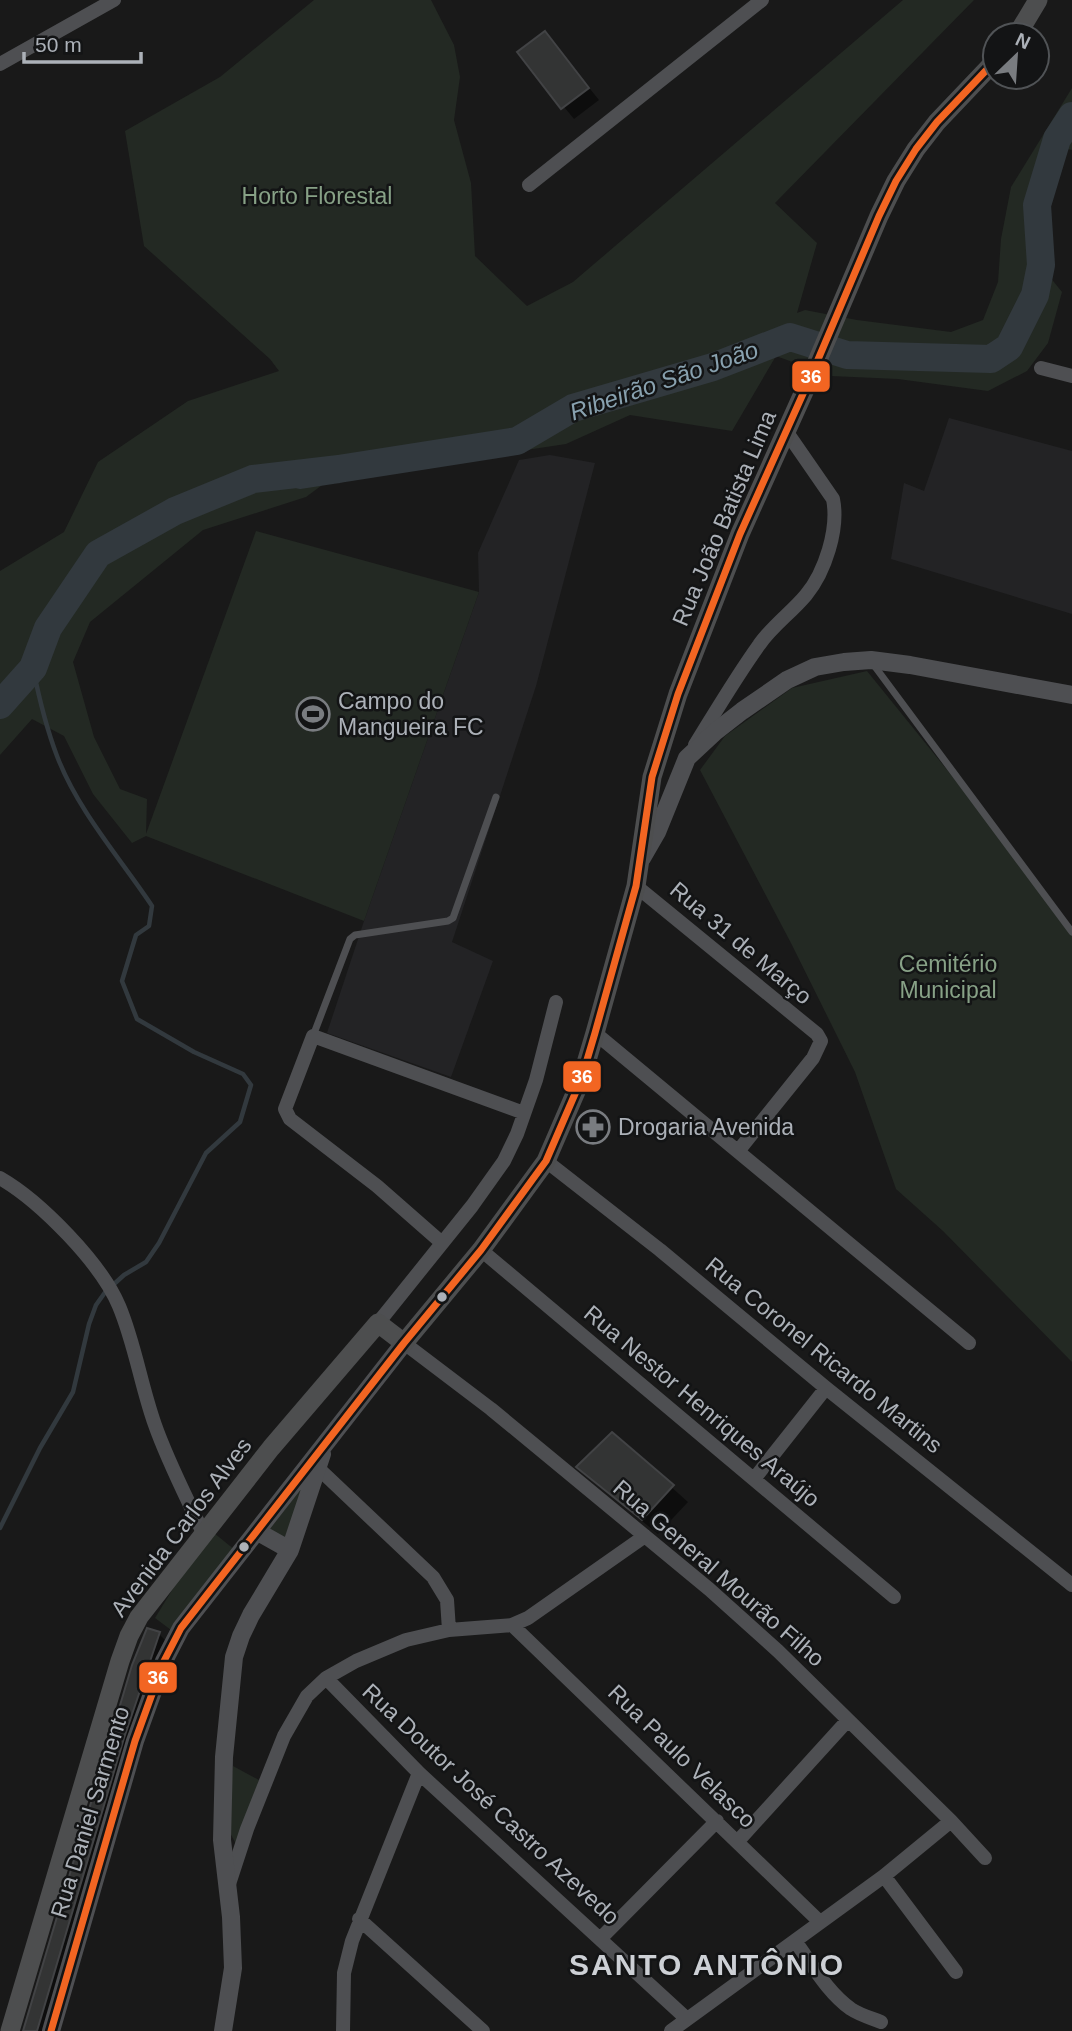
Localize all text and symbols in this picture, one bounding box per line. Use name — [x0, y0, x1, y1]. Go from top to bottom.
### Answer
scale bar — [24, 21, 142, 65]
north arrow — [981, 21, 1051, 91]
text: N — [1012, 29, 1034, 53]
text: 50 m — [35, 33, 82, 56]
park label: Horto Florestal — [242, 183, 392, 209]
water label: Ribeirão São João — [566, 336, 762, 425]
line badge: 36 — [791, 360, 831, 393]
text: 36 — [800, 366, 822, 387]
street label: Rua João Batista Lima — [667, 406, 781, 630]
place label: Campo do Mangueira FC — [338, 688, 484, 740]
sports icon: Campo do Mangueira FC — [294, 695, 332, 733]
street label: Rua 31 de Março — [665, 876, 817, 1010]
park label: Cemitério Municipal — [899, 951, 997, 1003]
line badge: 36 — [562, 1060, 602, 1093]
text: 36 — [571, 1066, 593, 1087]
pharmacy icon: Drogaria Avenida — [574, 1108, 612, 1146]
place label: Drogaria Avenida — [618, 1114, 794, 1140]
street label: Rua Coronel Ricardo Martins — [701, 1252, 947, 1458]
unlabelled marker — [435, 1290, 449, 1304]
street label: Rua Nestor Henriques Araújo — [579, 1300, 825, 1512]
street label: Avenida Carlos Alves — [105, 1433, 257, 1621]
street label: Rua General Mourão Filho — [608, 1474, 830, 1672]
unlabelled marker — [237, 1540, 251, 1554]
line badge: 36 — [138, 1661, 178, 1694]
text: 36 — [147, 1667, 169, 1688]
street label: Rua Doutor José Castro Azevedo — [357, 1678, 625, 1930]
street label: Rua Paulo Velasco — [603, 1679, 761, 1833]
street label: Rua Daniel Sarmento — [45, 1703, 135, 1921]
district label: SANTO ANTÔNIO — [569, 1948, 845, 1981]

